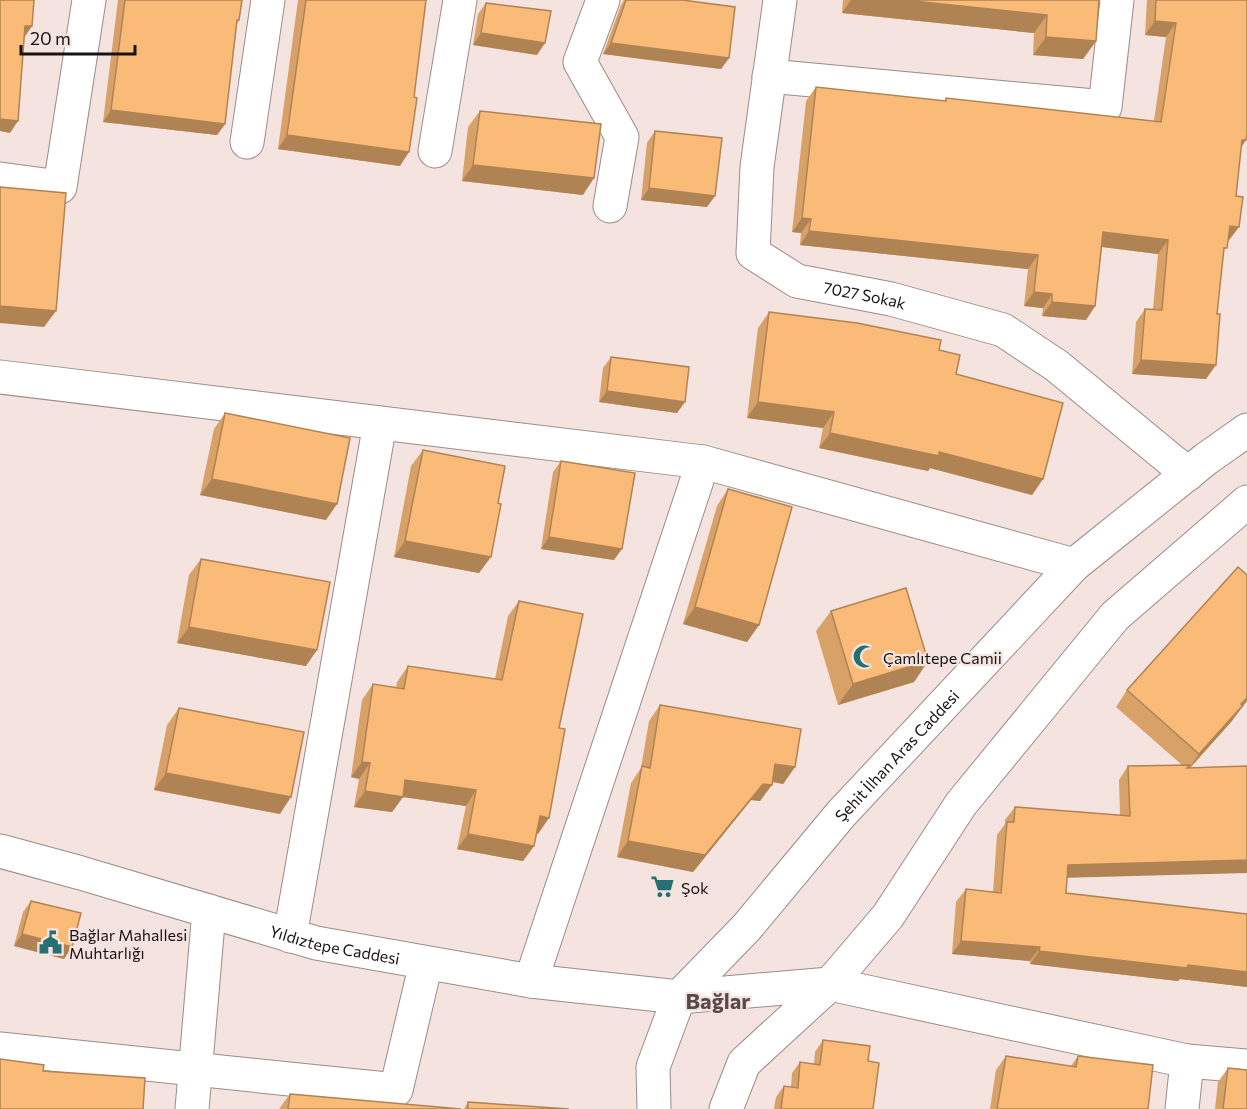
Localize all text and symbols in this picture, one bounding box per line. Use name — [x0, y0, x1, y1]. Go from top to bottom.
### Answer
scale bar — [21, 18, 135, 56]
text: 20 m — [30, 27, 71, 49]
street label: 7027 Sokak — [822, 277, 909, 312]
mosque icon: Çamlıtepe Camii — [852, 644, 878, 670]
place label: Çamlıtepe Camii — [883, 648, 1002, 667]
street label: Şehit İlhan Aras Caddesi — [830, 685, 962, 824]
supermarket icon: Şok — [650, 874, 676, 900]
place label: Şok — [681, 878, 709, 897]
street label: Yıldıztepe Caddesi — [268, 920, 402, 967]
place label: Bağlar Mahallesi Muhtarlığı — [69, 925, 187, 962]
public building icon: Bağlar Mahallesi Muhtarlığı — [38, 930, 64, 956]
district label: Bağlar — [686, 987, 750, 1014]

